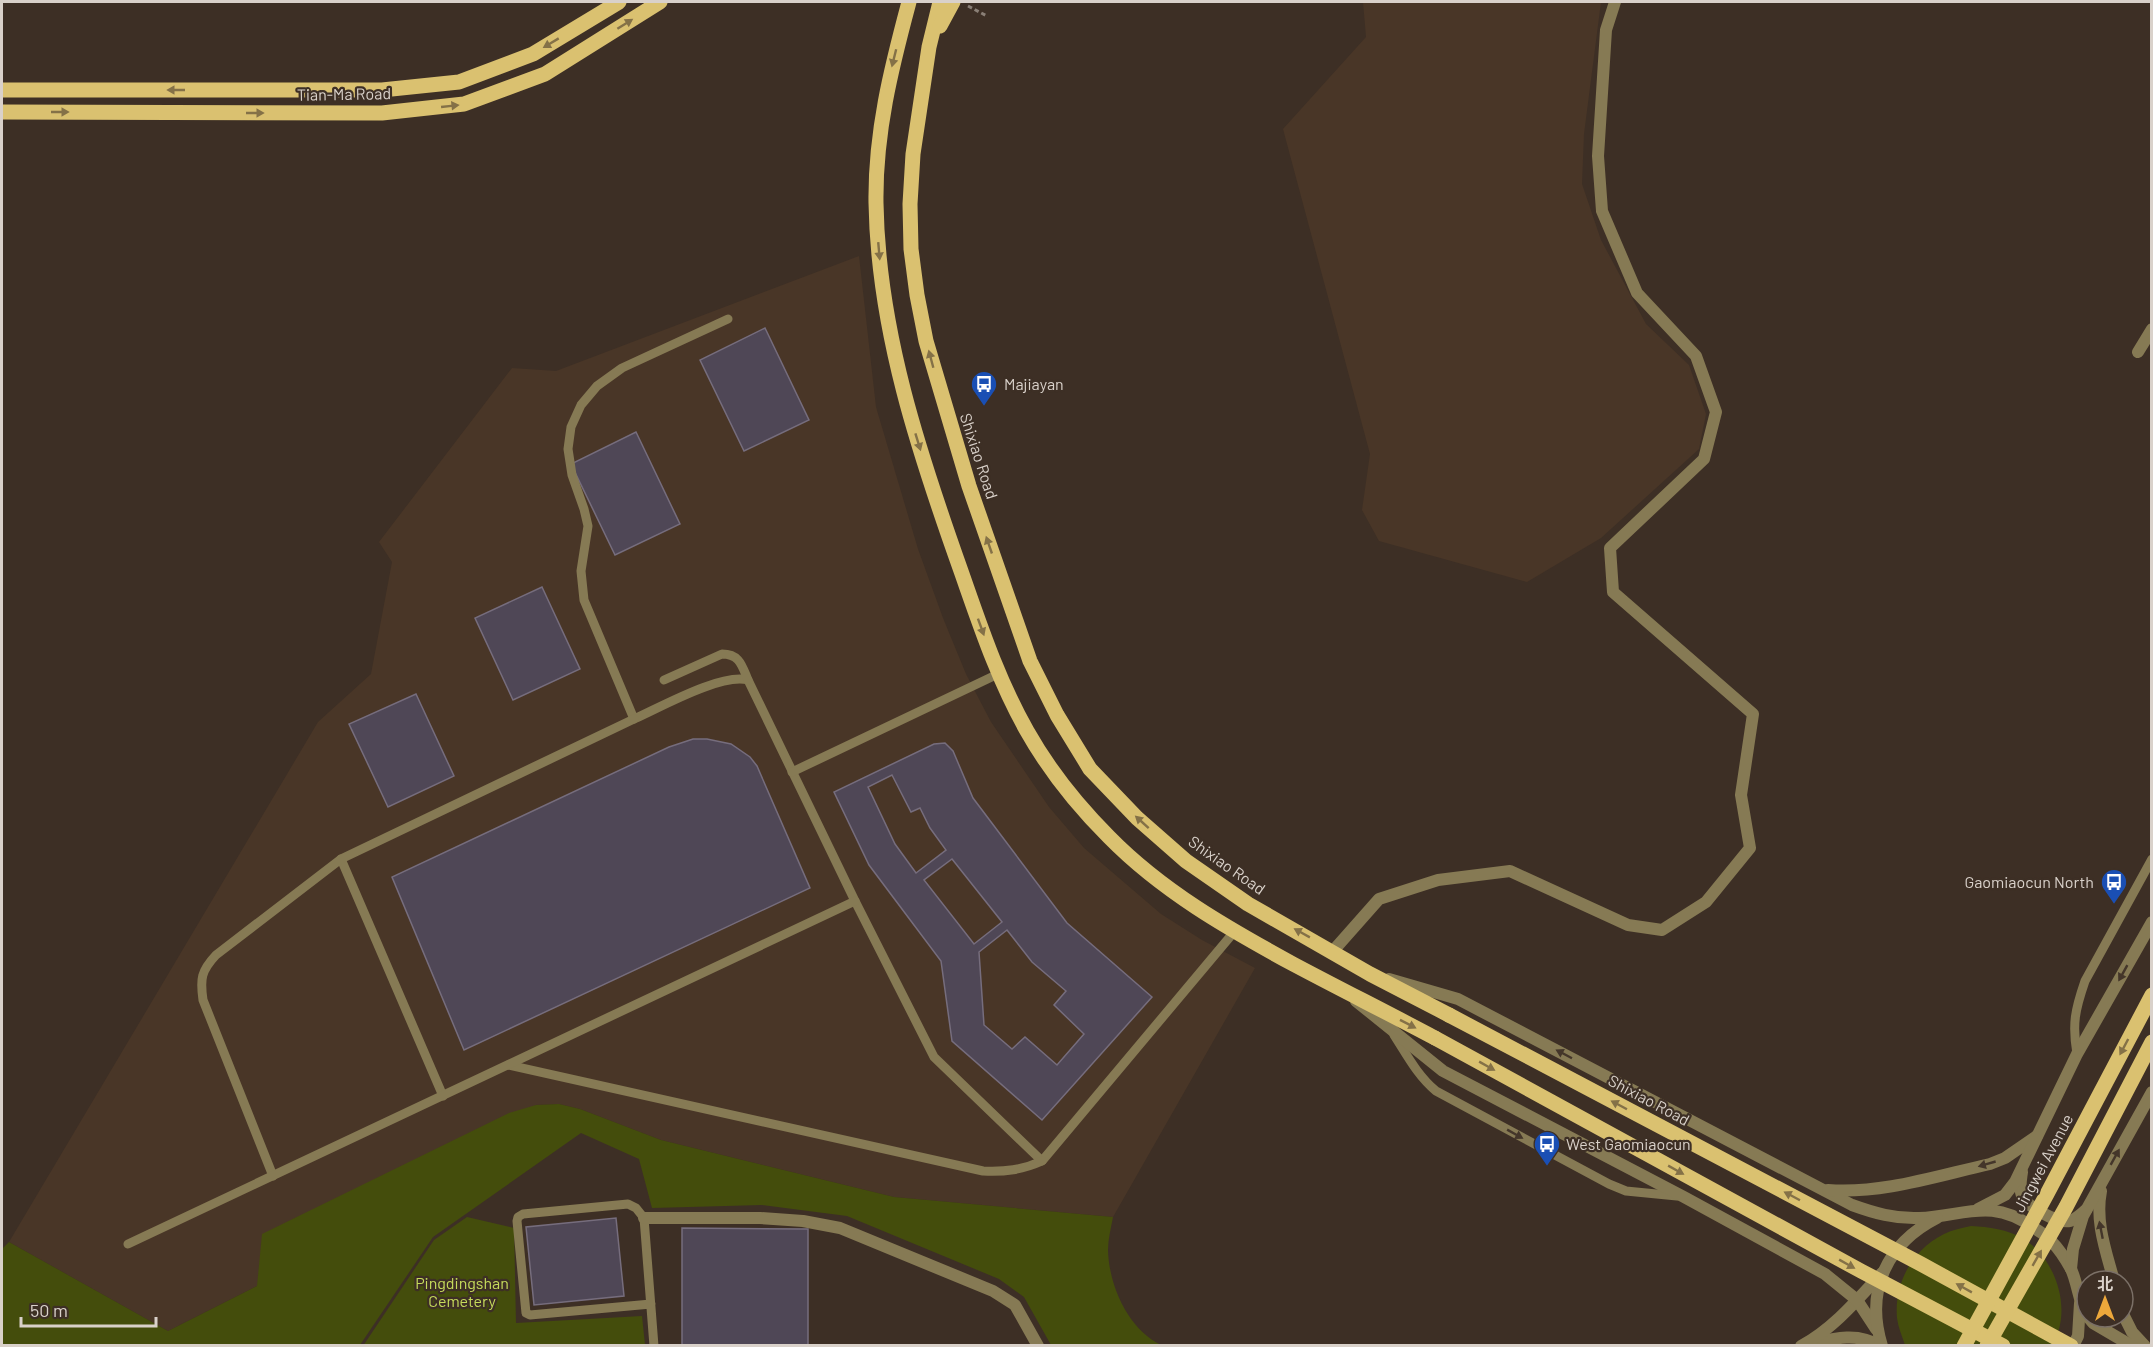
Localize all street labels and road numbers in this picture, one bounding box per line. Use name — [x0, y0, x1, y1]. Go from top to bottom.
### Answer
street label: Tian-Ma Road — [297, 83, 391, 104]
street label: Shixiao Road — [957, 410, 1002, 501]
street label: Shixiao Road — [1185, 831, 1269, 898]
street label: Shixiao Road — [1605, 1070, 1693, 1129]
street label: Jingwei Avenue — [2009, 1110, 2076, 1215]

